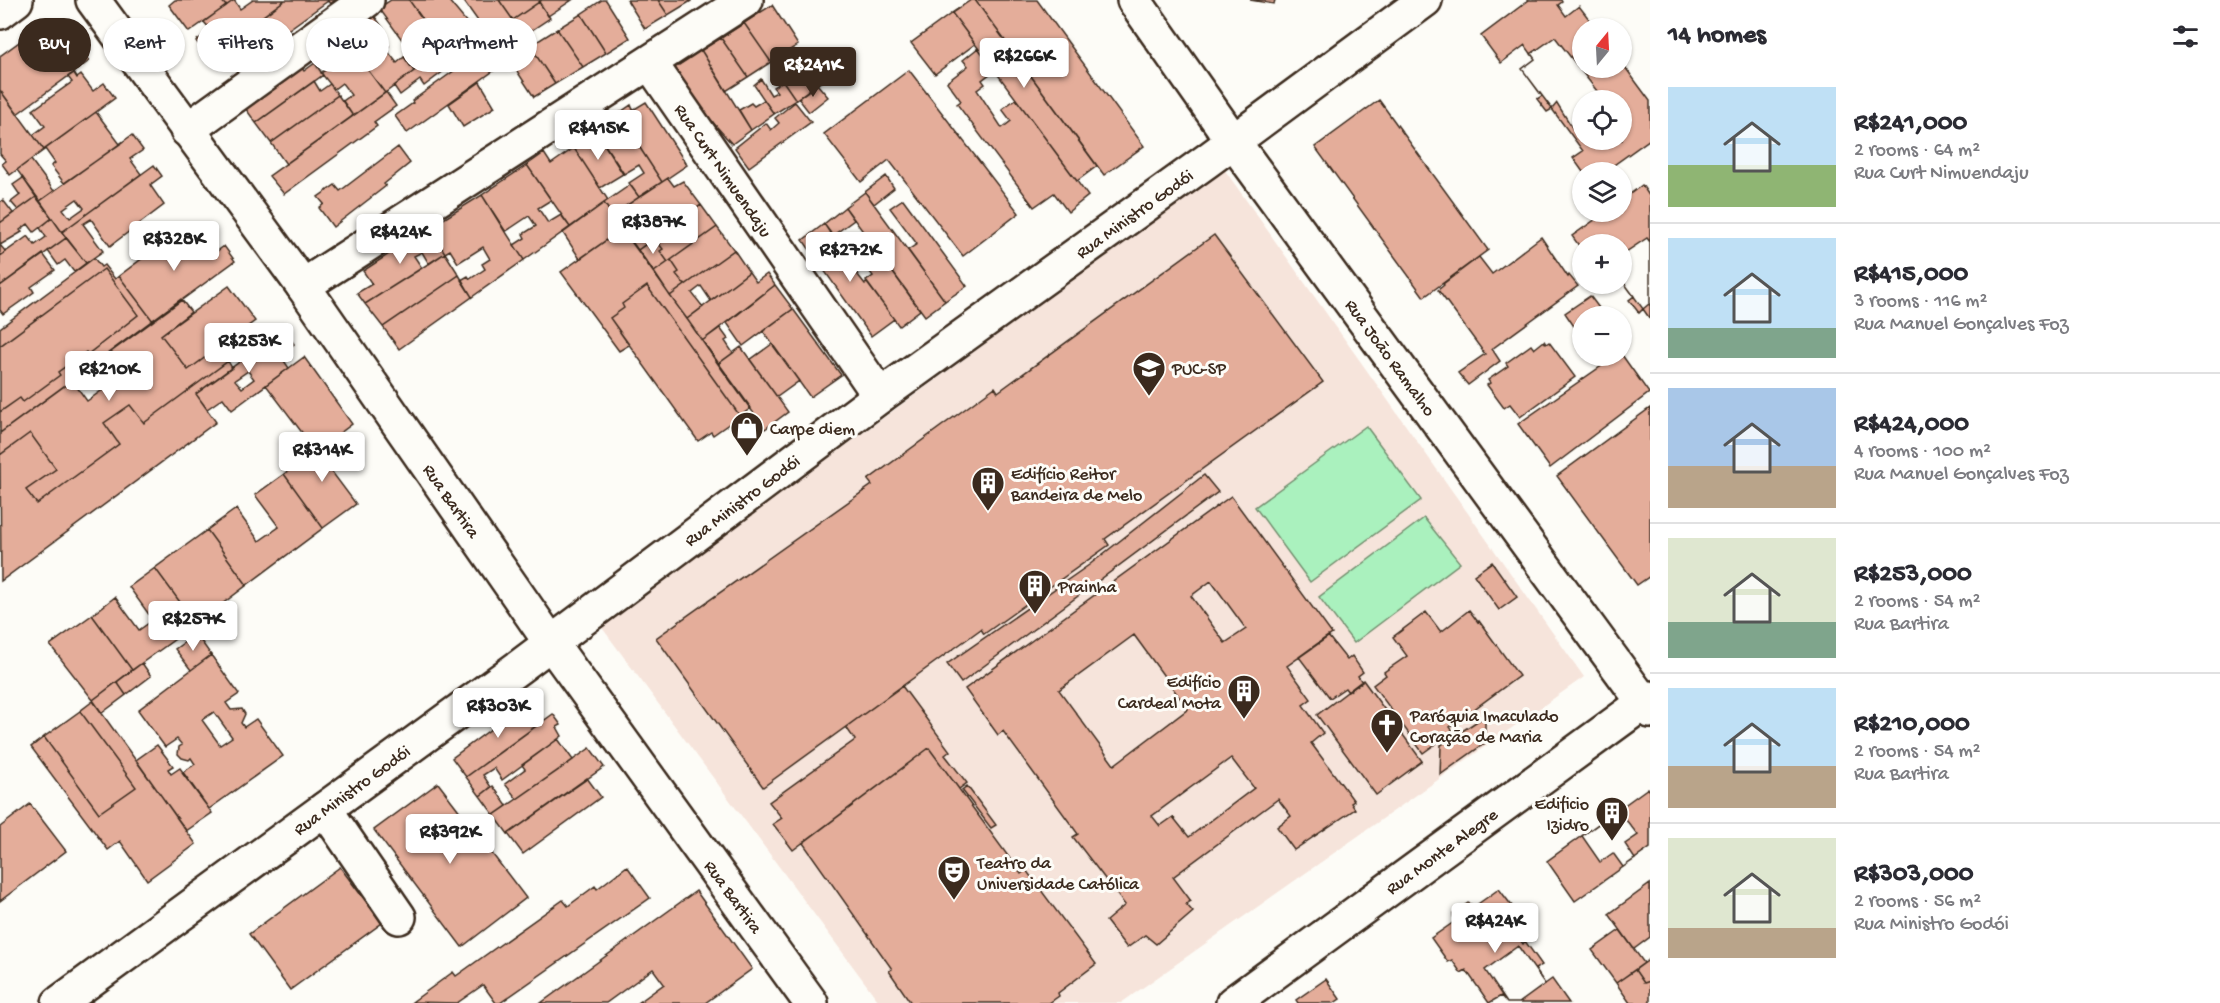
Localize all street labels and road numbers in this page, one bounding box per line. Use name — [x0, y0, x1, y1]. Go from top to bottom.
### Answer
street label: Rua Curt Nimuendaju — [668, 101, 775, 243]
street label: Rua Ministro Godói — [1073, 166, 1198, 265]
street label: Rua João Ramalho — [1339, 296, 1439, 421]
street label: Rua Ministro Godói — [681, 452, 805, 552]
street label: Rua Bartira — [417, 461, 484, 544]
street label: Rua Ministro Godói — [290, 742, 415, 841]
street label: Rua Monte Alegre — [1383, 804, 1503, 901]
street label: Rua Bartira — [698, 857, 766, 939]

